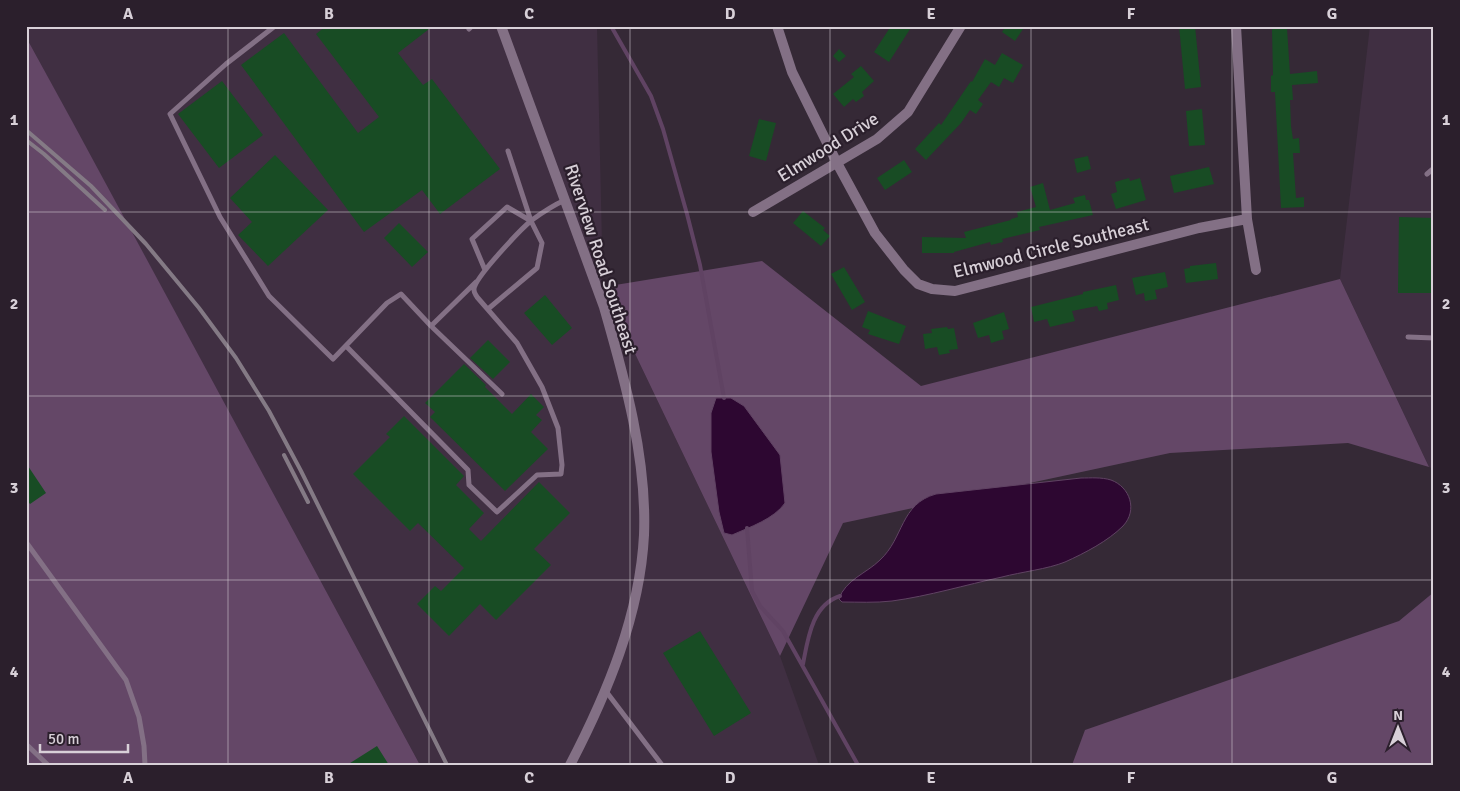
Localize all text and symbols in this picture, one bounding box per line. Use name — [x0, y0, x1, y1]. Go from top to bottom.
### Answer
text: A — [123, 4, 134, 24]
text: B — [324, 4, 334, 24]
text: C — [524, 4, 534, 24]
text: D — [725, 4, 736, 24]
text: E — [926, 4, 936, 24]
text: F — [1127, 4, 1136, 24]
text: G — [1327, 4, 1337, 24]
street label: Elmwood Drive — [773, 107, 883, 187]
text: 1 — [10, 110, 19, 130]
text: 1 — [1442, 110, 1451, 130]
street label: Riverview Road Southeast — [560, 161, 642, 357]
street label: Elmwood Circle Southeast — [951, 213, 1151, 283]
text: 2 — [10, 294, 18, 314]
text: 2 — [1442, 294, 1450, 314]
text: 3 — [10, 478, 18, 498]
text: 3 — [1442, 478, 1450, 498]
text: 4 — [10, 662, 19, 682]
text: 4 — [1442, 662, 1451, 682]
north arrow — [1372, 704, 1422, 754]
text: N — [1393, 707, 1403, 724]
scale bar — [40, 721, 128, 753]
text: 50 m — [48, 730, 79, 748]
text: A — [123, 768, 134, 788]
text: B — [324, 768, 334, 788]
text: C — [524, 768, 534, 788]
text: D — [725, 768, 736, 788]
text: E — [926, 768, 936, 788]
text: F — [1127, 768, 1136, 788]
text: G — [1327, 768, 1337, 788]

